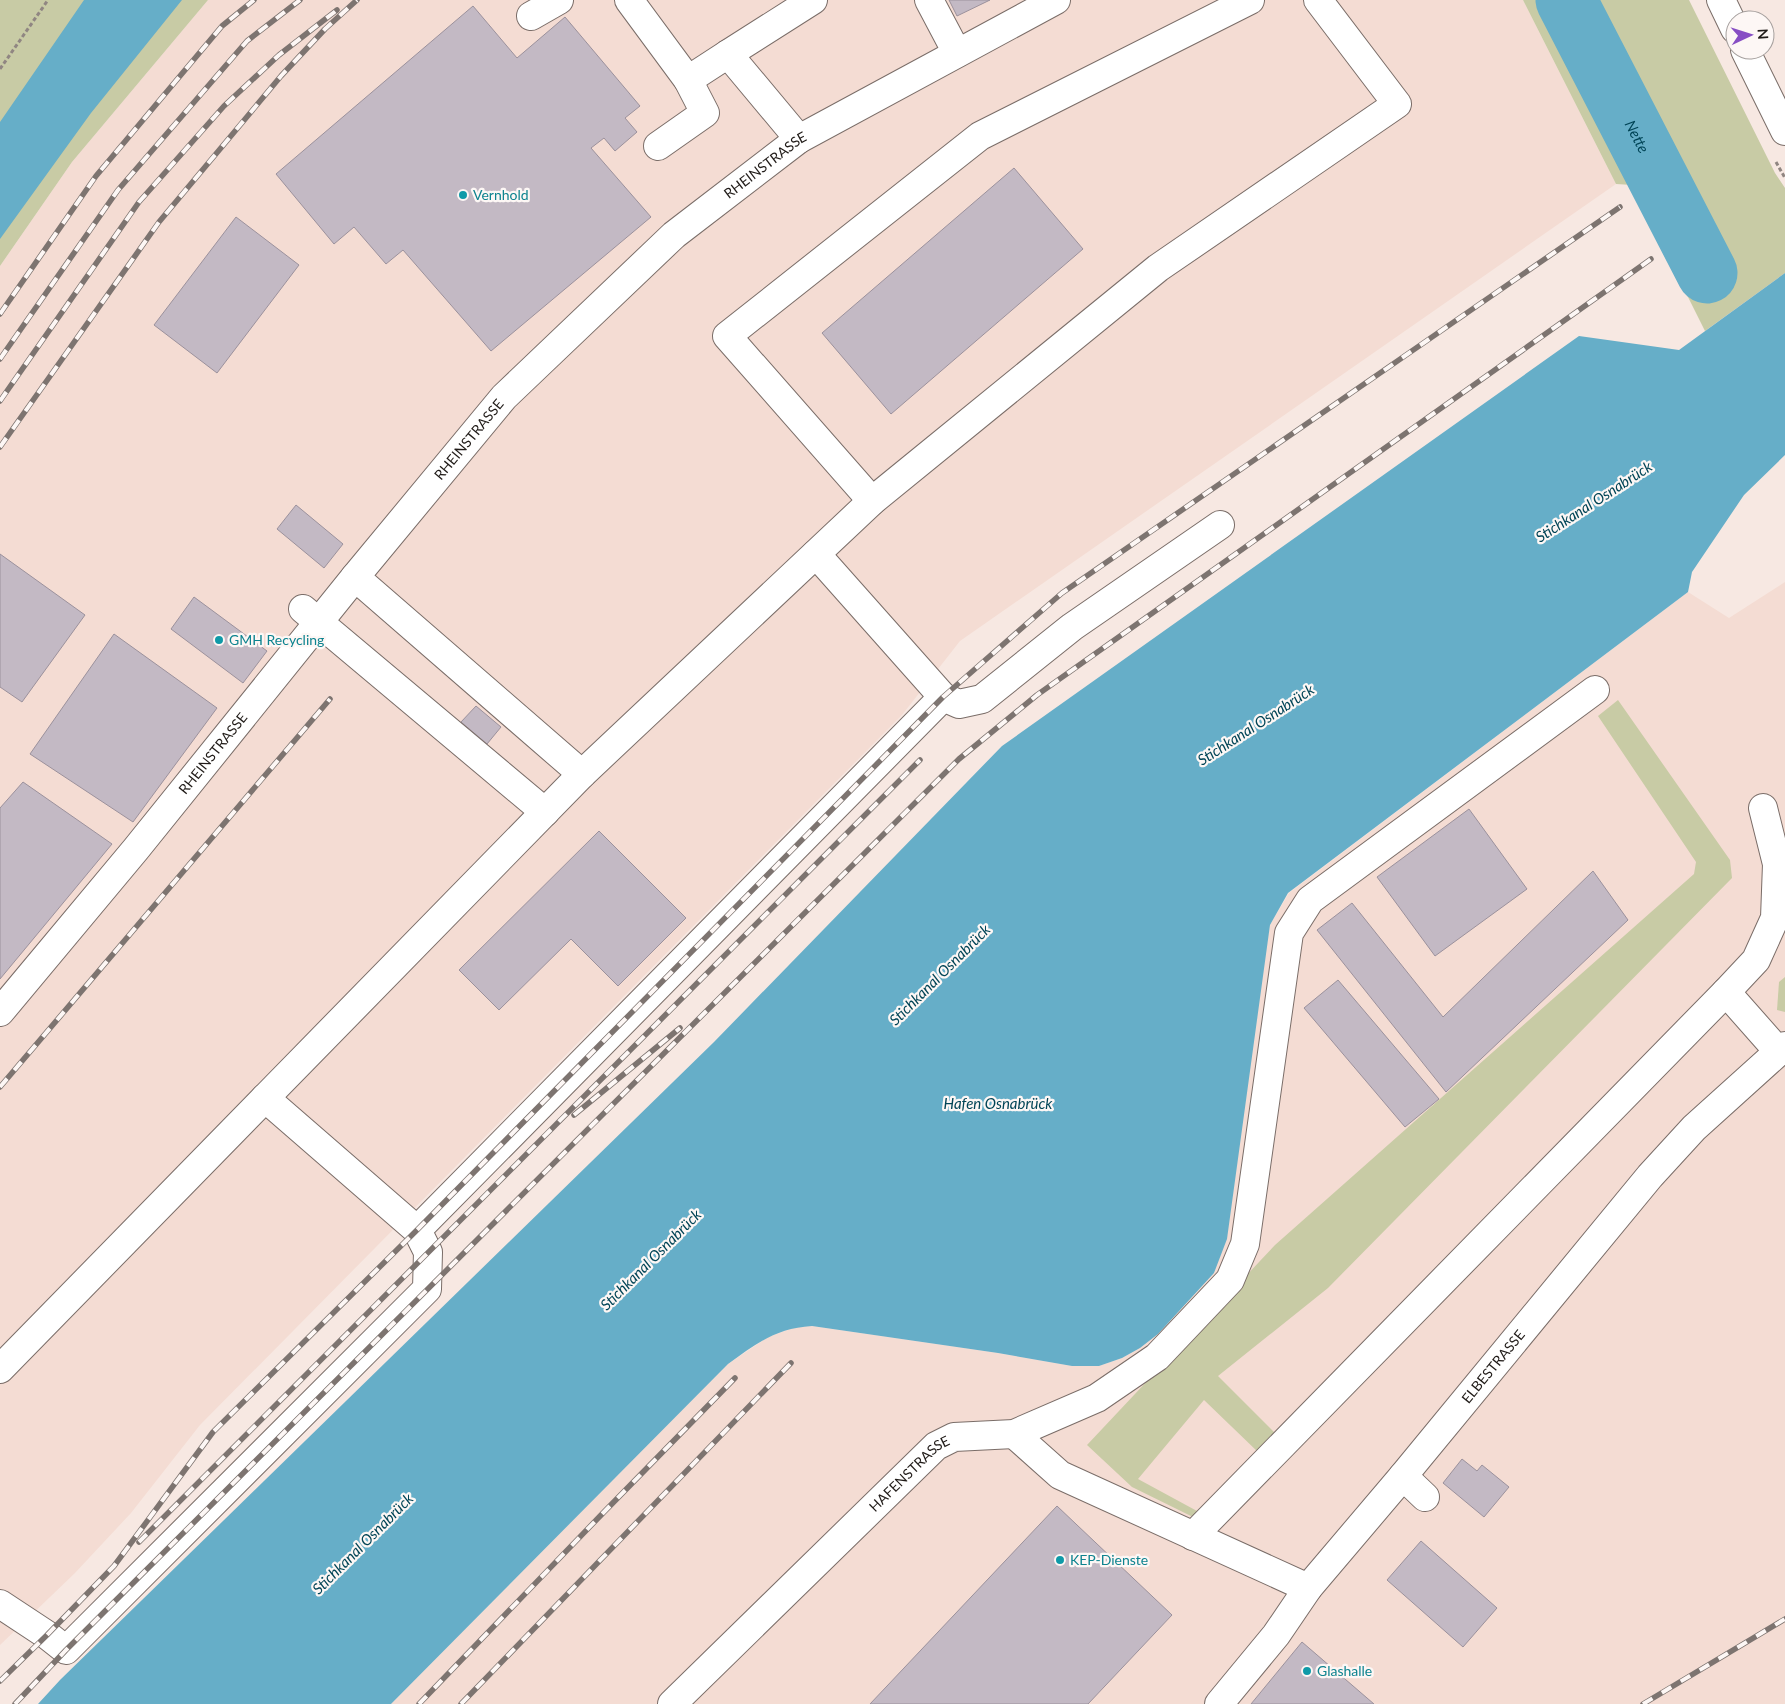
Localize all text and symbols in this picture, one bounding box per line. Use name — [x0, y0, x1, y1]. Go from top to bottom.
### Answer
north arrow — [1725, 10, 1775, 60]
text: N — [1755, 28, 1772, 40]
water label: Nette — [1622, 117, 1653, 156]
street label: RHEINSTRASSE — [720, 128, 809, 202]
place label: Vernhold — [473, 186, 529, 203]
marker: Vernhold — [457, 189, 469, 201]
street label: RHEINSTRASSE — [430, 395, 507, 483]
water label: Stichkanal Osnabrück — [1532, 456, 1656, 546]
place label: GMH Recycling — [229, 631, 324, 648]
marker: GMH Recycling — [213, 634, 225, 646]
water label: Stichkanal Osnabrück — [1194, 679, 1318, 769]
street label: RHEINSTRASSE — [175, 709, 250, 797]
water label: Stichkanal Osnabrück — [885, 920, 994, 1028]
water label: Hafen Osnabrück — [944, 1094, 1053, 1112]
water label: Stichkanal Osnabrück — [596, 1205, 705, 1313]
street label: ELBESTRASSE — [1458, 1326, 1528, 1406]
street label: HAFENSTRASSE — [865, 1432, 952, 1515]
water label: Stichkanal Osnabrück — [308, 1489, 417, 1597]
place label: KEP-Dienste — [1070, 1551, 1148, 1568]
marker: KEP-Dienste — [1054, 1554, 1066, 1566]
place label: Glashalle — [1317, 1662, 1372, 1679]
marker: Glashalle — [1301, 1665, 1313, 1677]

